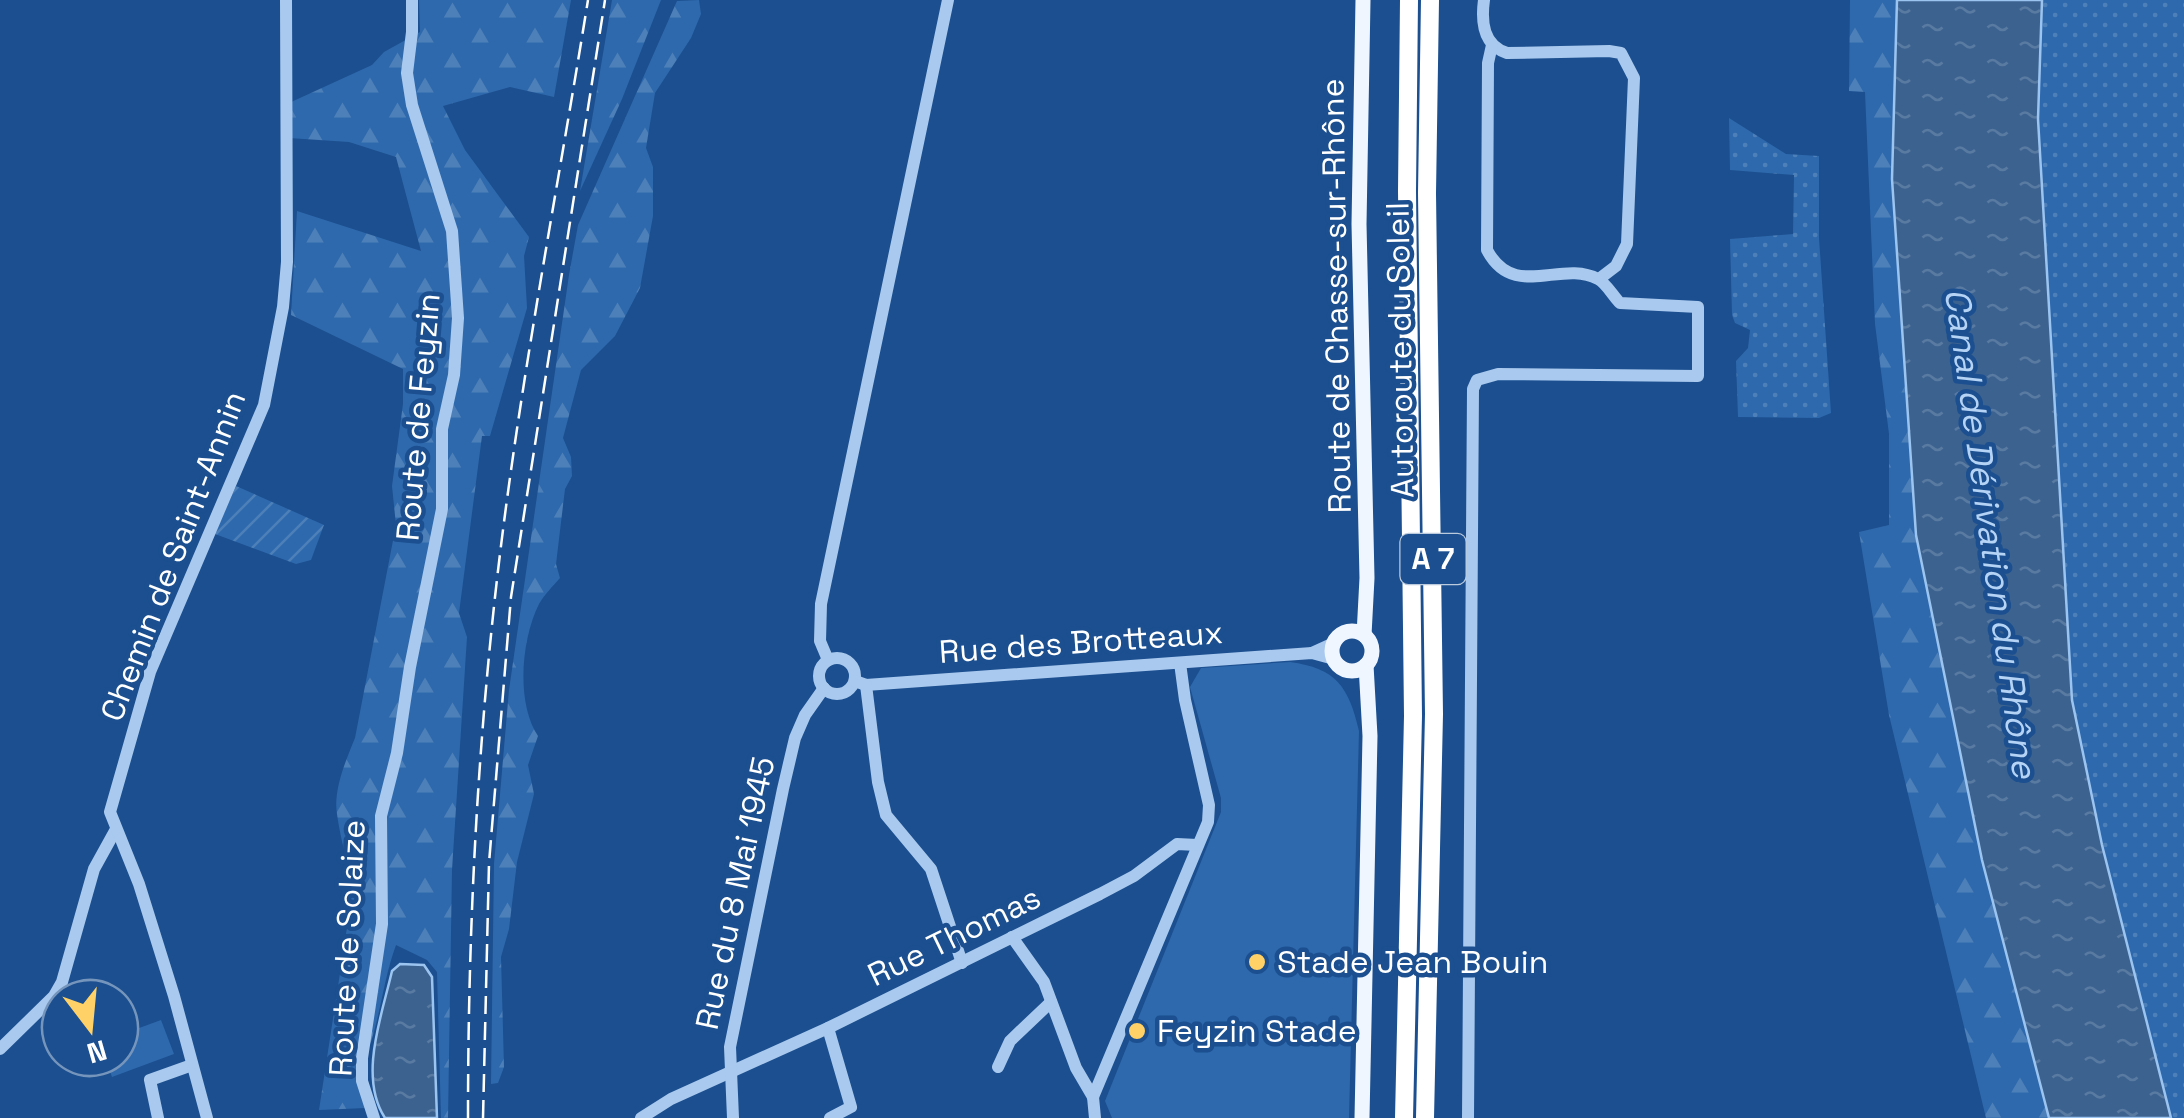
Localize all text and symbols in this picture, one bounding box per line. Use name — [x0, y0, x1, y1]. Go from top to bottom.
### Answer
street label: Route de Chasse-sur-Rhône — [1312, 78, 1360, 514]
street label: Autoroute du Soleil — [1377, 202, 1423, 498]
water label: Canal de Dérivation du Rhône — [1935, 285, 2047, 782]
street label: Route de Feyzin — [387, 292, 449, 542]
street label: Chemin de Saint-Annin — [92, 385, 254, 727]
road number: A 7 — [1400, 534, 1466, 584]
street label: Rue des Brotteaux — [938, 612, 1224, 672]
street label: Rue du 8 Mai 1945 — [687, 753, 783, 1033]
street label: Route de Solaize — [320, 819, 374, 1077]
street label: Rue Thomas — [861, 877, 1047, 995]
place label: Stade Jean Bouin — [1277, 942, 1548, 982]
marker: Stade Jean Bouin — [1246, 951, 1268, 973]
north arrow — [40, 978, 140, 1078]
place label: Feyzin Stade — [1157, 1011, 1357, 1051]
marker: Feyzin Stade — [1126, 1020, 1148, 1042]
text: N — [83, 1032, 111, 1072]

